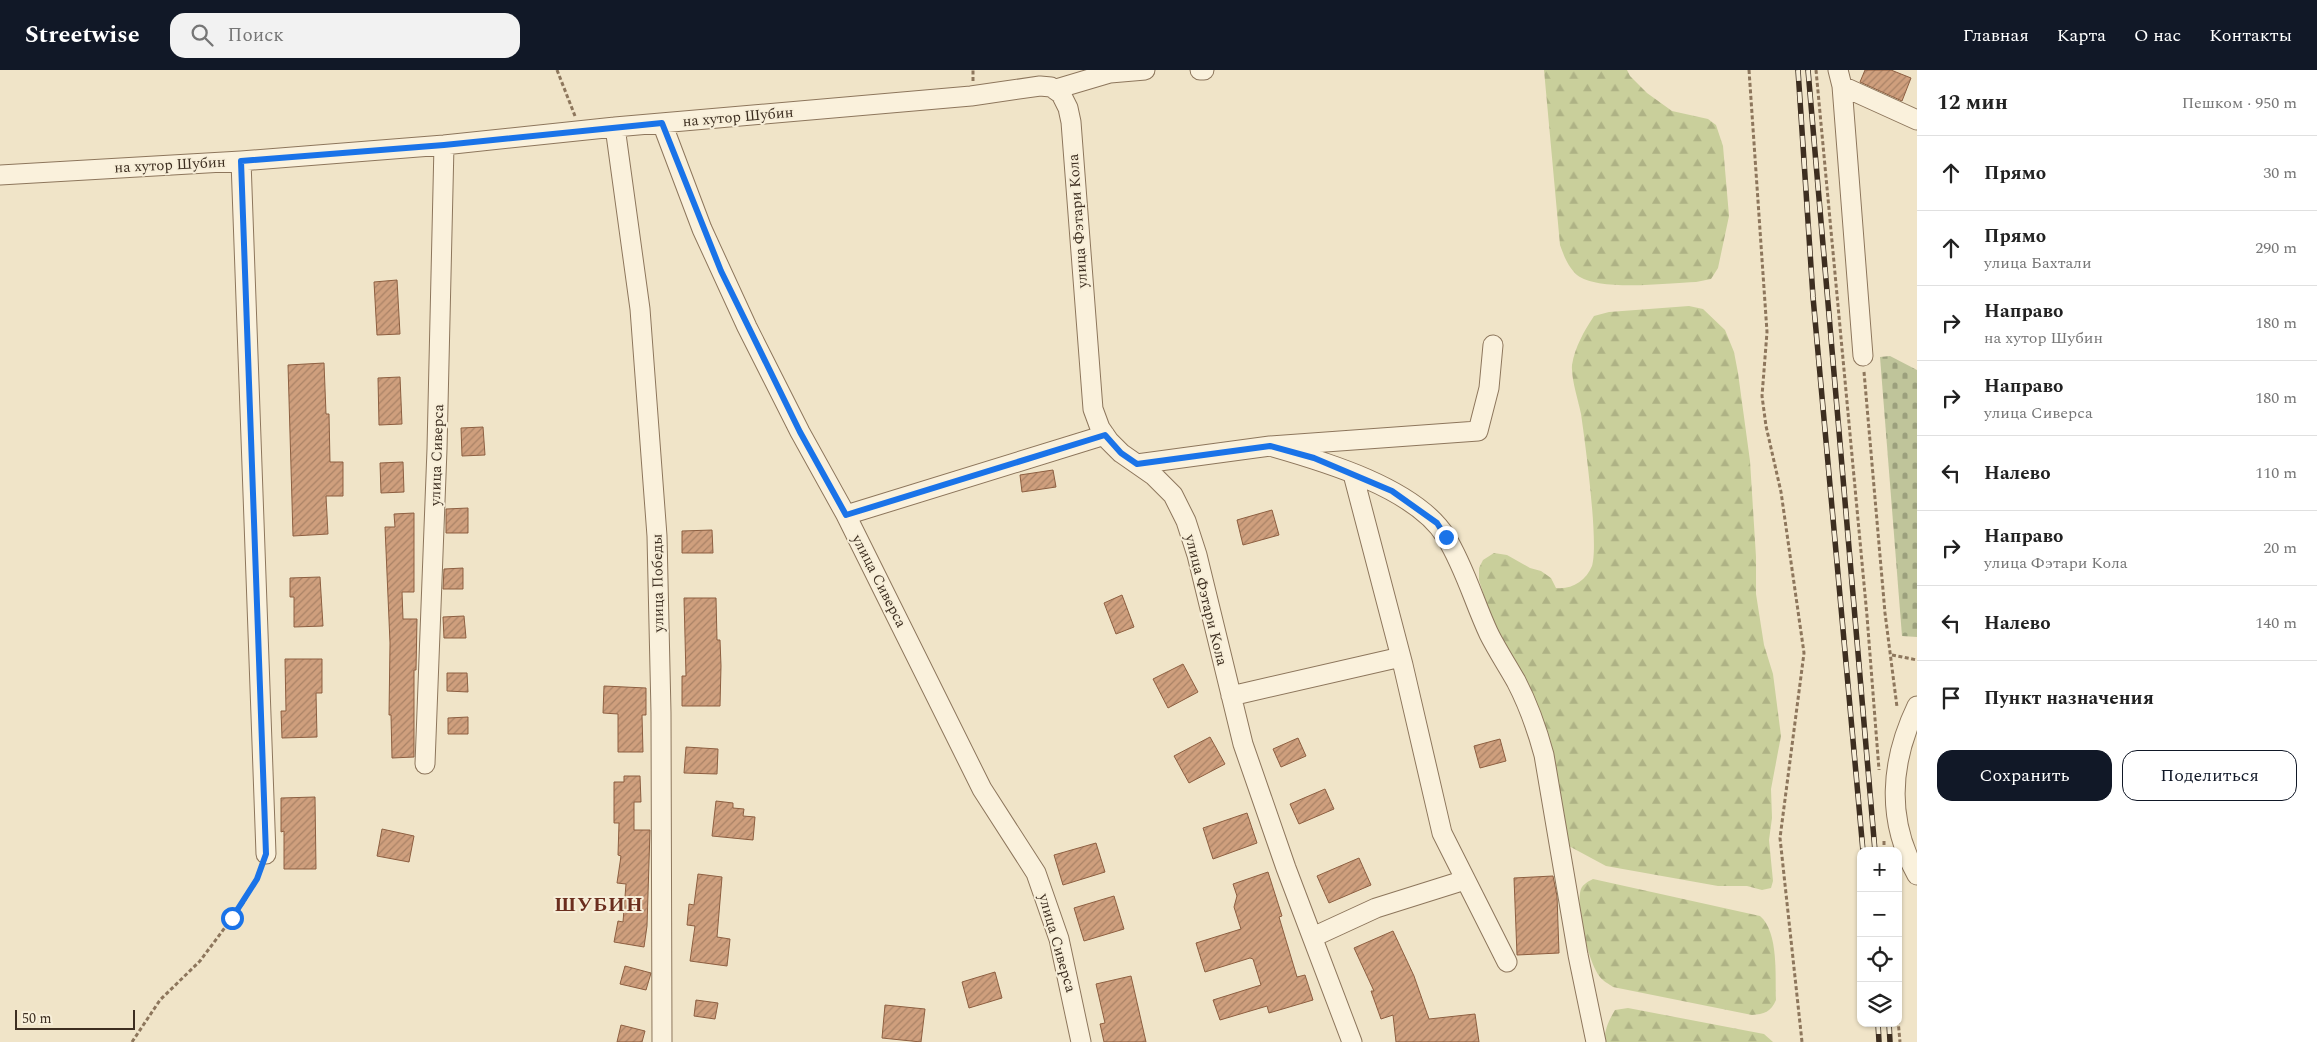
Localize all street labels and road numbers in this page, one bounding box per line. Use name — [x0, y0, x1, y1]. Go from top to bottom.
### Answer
street label: на хутор Шубин — [681, 101, 795, 133]
street label: на хутор Шубин — [114, 151, 226, 179]
street label: улица Фэтари Кола — [1062, 152, 1094, 290]
street label: улица Сиверса — [424, 403, 450, 507]
street label: улица Сиверса — [845, 529, 913, 632]
street label: улица Фэтари Кола — [1178, 531, 1234, 669]
street label: улица Победы — [646, 533, 670, 634]
street label: улица Сиверса — [1032, 890, 1082, 996]

